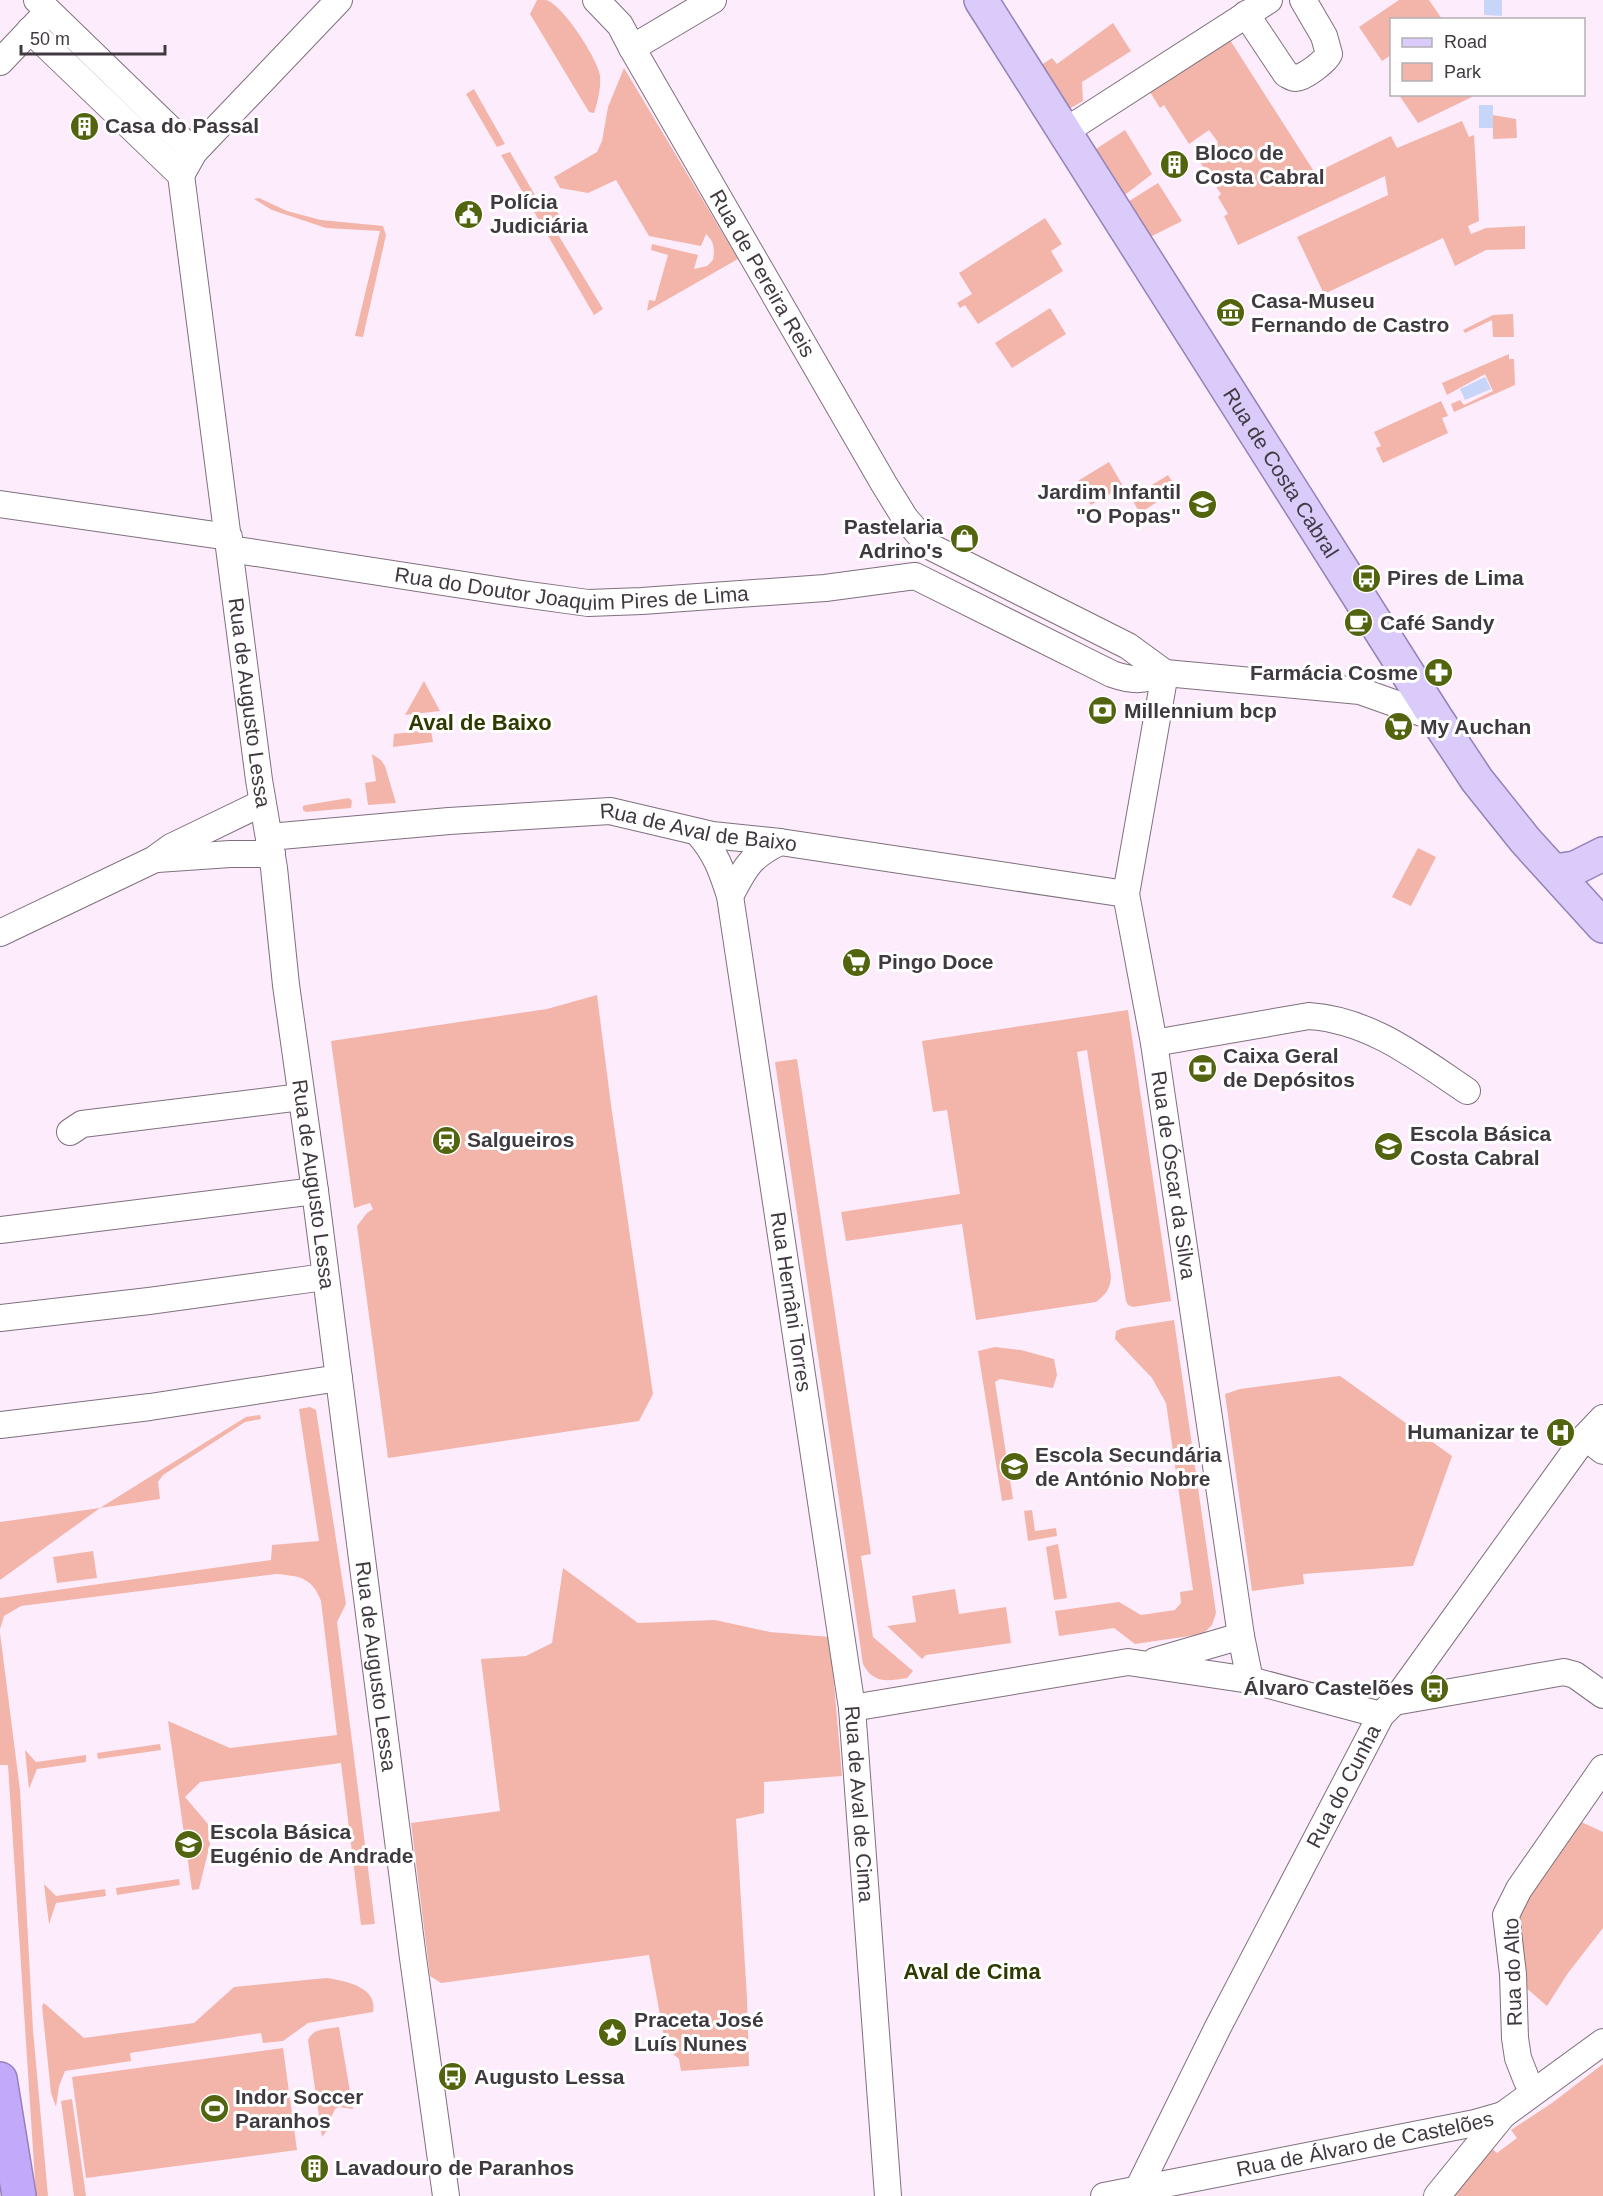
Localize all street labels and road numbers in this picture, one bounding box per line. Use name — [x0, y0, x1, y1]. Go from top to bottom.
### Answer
street label: Rua de Pereira Reis — [705, 186, 820, 361]
street label: Rua de Costa Cabral — [1219, 384, 1343, 562]
street label: Rua do Doutor Joaquim Pires de Lima — [393, 563, 750, 615]
street label: Rua de Augusto Lessa — [225, 596, 276, 809]
street label: Rua de Aval de Baixo — [599, 799, 799, 855]
street label: Rua de Óscar da Silva — [1147, 1069, 1201, 1281]
street label: Rua de Augusto Lessa — [288, 1078, 339, 1291]
street label: Rua Hernâni Torres — [767, 1210, 816, 1393]
street label: Rua de Augusto Lessa — [351, 1560, 401, 1773]
street label: Rua de Aval de Cima — [841, 1705, 878, 1903]
street label: Rua do Cunha — [1302, 1721, 1385, 1852]
street label: Rua do Alto — [1499, 1917, 1526, 2027]
street label: Rua de Álvaro de Castelões — [1234, 2106, 1496, 2181]

